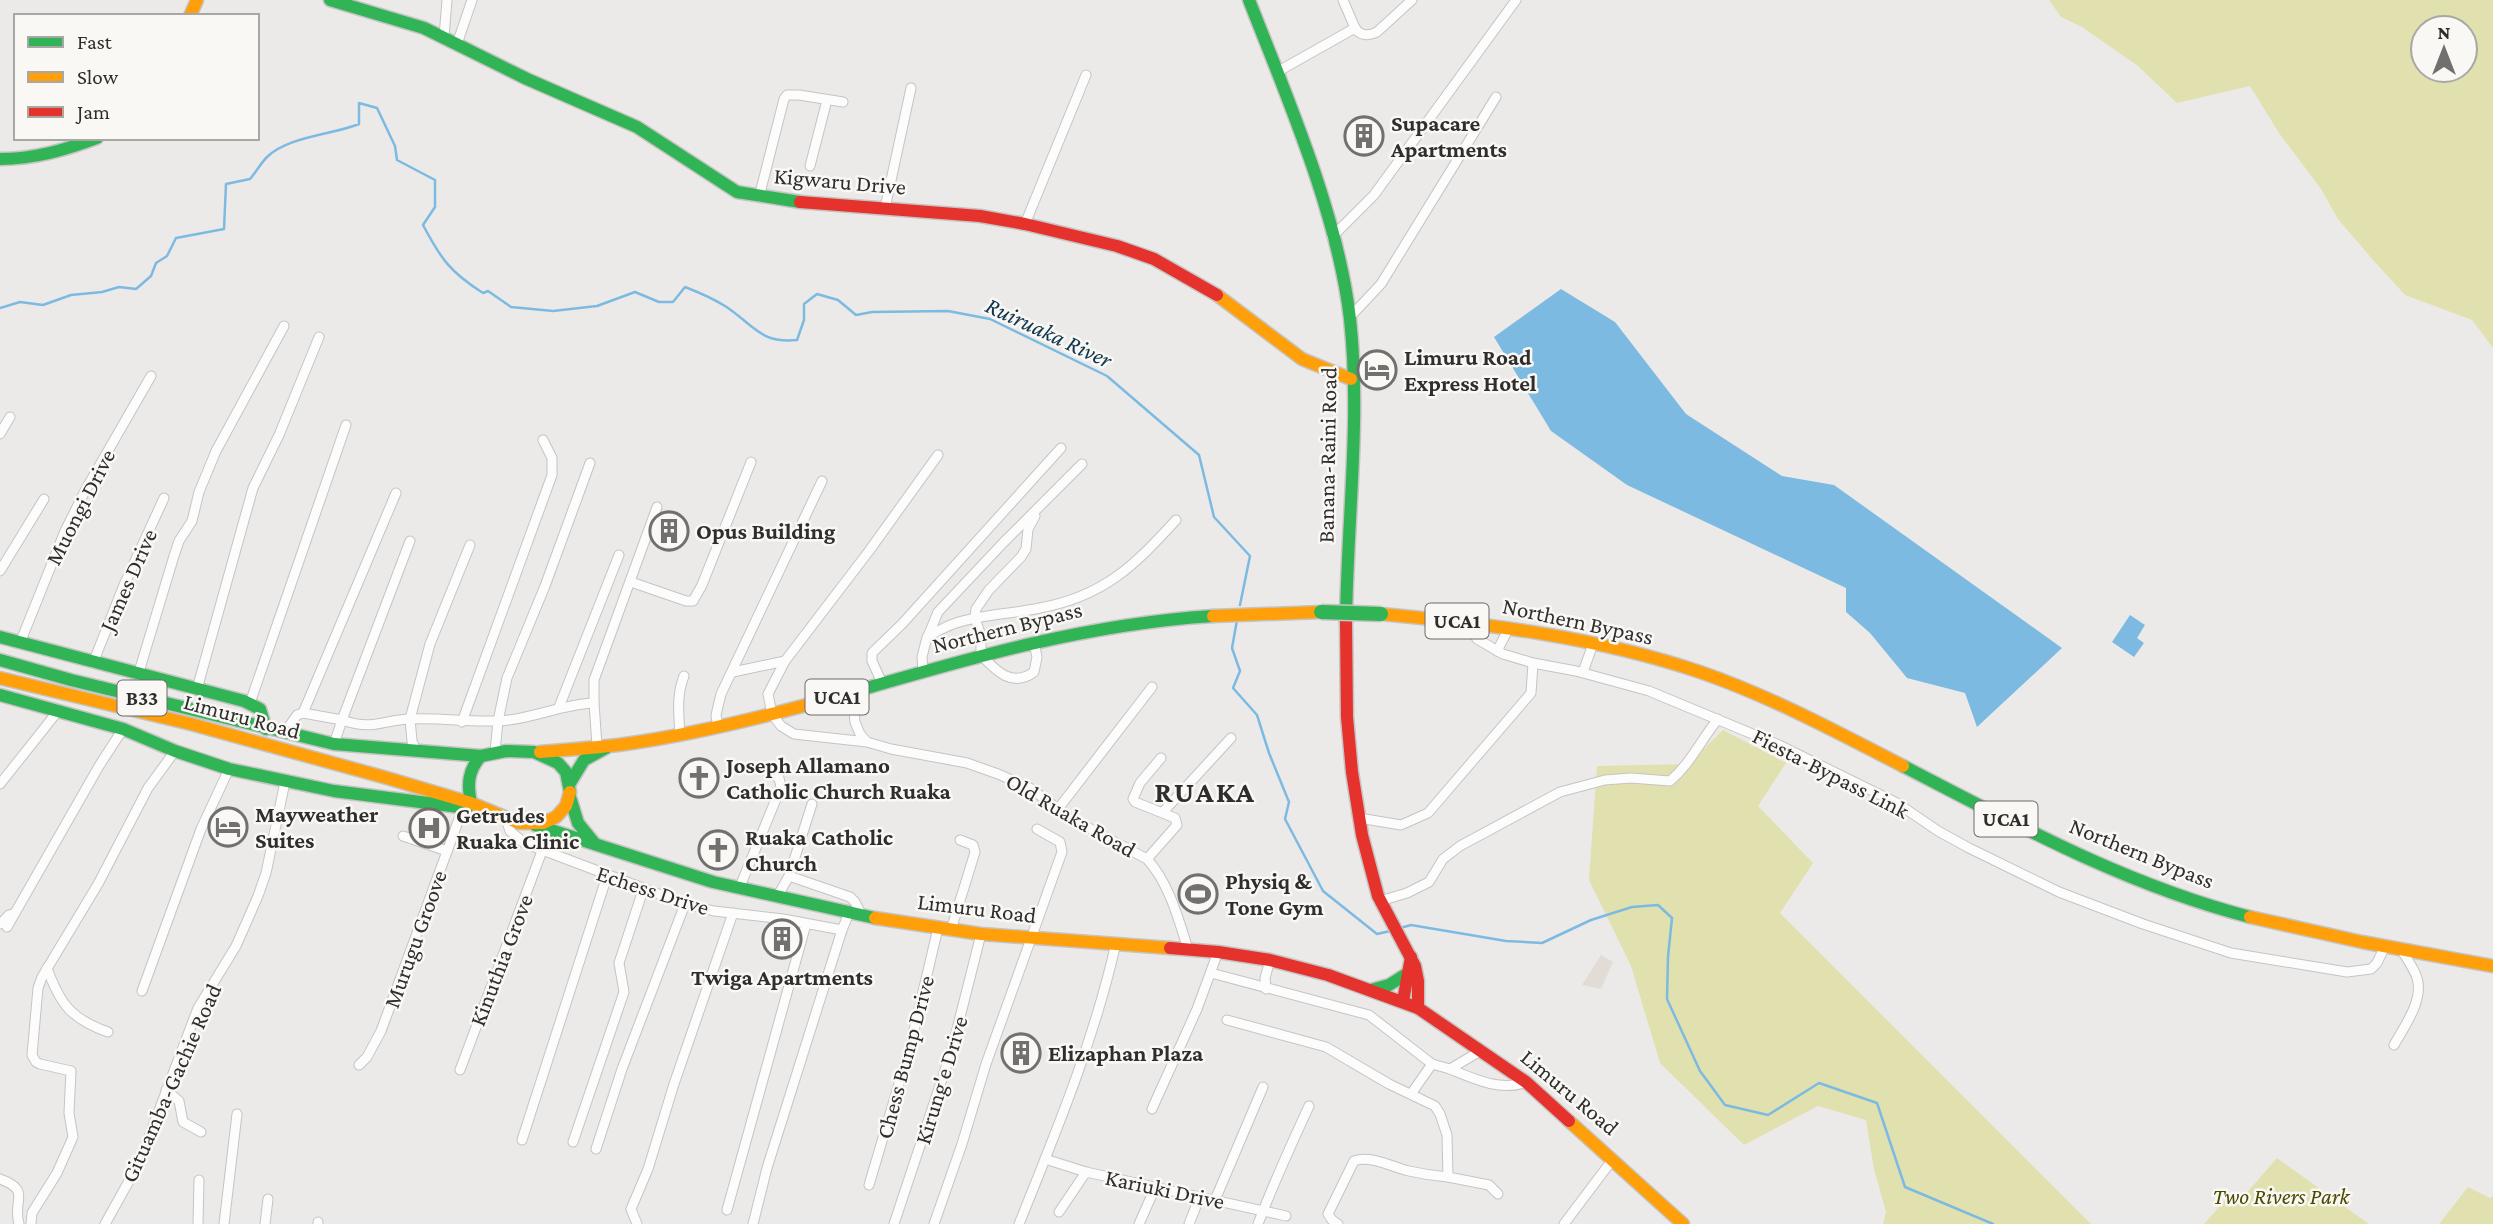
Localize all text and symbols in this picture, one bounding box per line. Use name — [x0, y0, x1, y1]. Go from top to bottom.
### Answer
legend — [14, 14, 259, 140]
north arrow — [2409, 14, 2479, 84]
text: N — [2438, 22, 2451, 43]
text: Fast — [77, 30, 113, 54]
text: Slow — [77, 65, 119, 89]
text: Jam — [75, 100, 110, 124]
place label: Supacare Apartments — [1390, 110, 1507, 162]
building icon: Supacare Apartments — [1343, 115, 1385, 157]
street label: Kigwaru Drive — [773, 162, 907, 200]
water label: Ruiruaka River — [982, 291, 1117, 373]
place label: Limuru Road Express Hotel — [1404, 344, 1537, 396]
hotel icon: Limuru Road Express Hotel — [1356, 349, 1398, 391]
street label: Banana-Raini Road — [1312, 367, 1342, 543]
street label: Muongi Drive — [40, 445, 120, 569]
building icon: Opus Building — [648, 510, 690, 552]
place label: Opus Building — [696, 518, 836, 544]
street label: James Drive — [93, 525, 162, 637]
street label: Northern Bypass — [1500, 592, 1656, 650]
street label: Northern Bypass — [929, 596, 1085, 658]
road number: UCA1 — [1426, 604, 1488, 638]
road number: B33 — [118, 680, 166, 716]
road number: UCA1 — [806, 680, 868, 714]
street label: Limuru Road — [181, 688, 303, 744]
street label: Fiesta-Bypass Link — [1748, 722, 1914, 824]
place label: Joseph Allamano Catholic Church Ruaka — [724, 752, 952, 804]
church icon: Joseph Allamano Catholic Church Ruaka — [678, 757, 720, 799]
street label: Old Ruaka Road — [1001, 767, 1141, 863]
district label: RUAKA — [1154, 775, 1256, 808]
place label: Mayweather Suites — [255, 801, 379, 853]
place label: Getrudes Ruaka Clinic — [456, 802, 580, 854]
road number: UCA1 — [1974, 802, 2038, 836]
hotel icon: Mayweather Suites — [207, 806, 249, 848]
hospital icon: Getrudes Ruaka Clinic — [408, 807, 450, 849]
street label: Northern Bypass — [2066, 812, 2218, 894]
place label: Ruaka Catholic Church — [745, 824, 894, 876]
church icon: Ruaka Catholic Church — [697, 829, 739, 871]
street label: Echess Drive — [593, 860, 713, 920]
street label: Murugu Groove — [378, 867, 452, 1011]
place label: Physiq & Tone Gym — [1225, 868, 1324, 920]
sports icon: Physiq & Tone Gym — [1177, 873, 1219, 915]
street label: Limuru Road — [916, 888, 1038, 928]
street label: Kinuthia Grove — [464, 891, 538, 1029]
building icon: Twiga Apartments — [761, 918, 803, 960]
place label: Twiga Apartments — [691, 964, 873, 990]
street label: Chess Bump Drive — [871, 972, 939, 1142]
street label: Gituamba-Gachie Road — [115, 980, 227, 1186]
street label: Kirung'e Drive — [909, 1013, 973, 1147]
building icon: Elizaphan Plaza — [1000, 1032, 1042, 1074]
place label: Elizaphan Plaza — [1048, 1040, 1204, 1066]
street label: Limuru Road — [1516, 1044, 1624, 1140]
street label: Kariuki Drive — [1103, 1164, 1227, 1214]
park label: Two Rivers Park — [2212, 1183, 2351, 1209]

